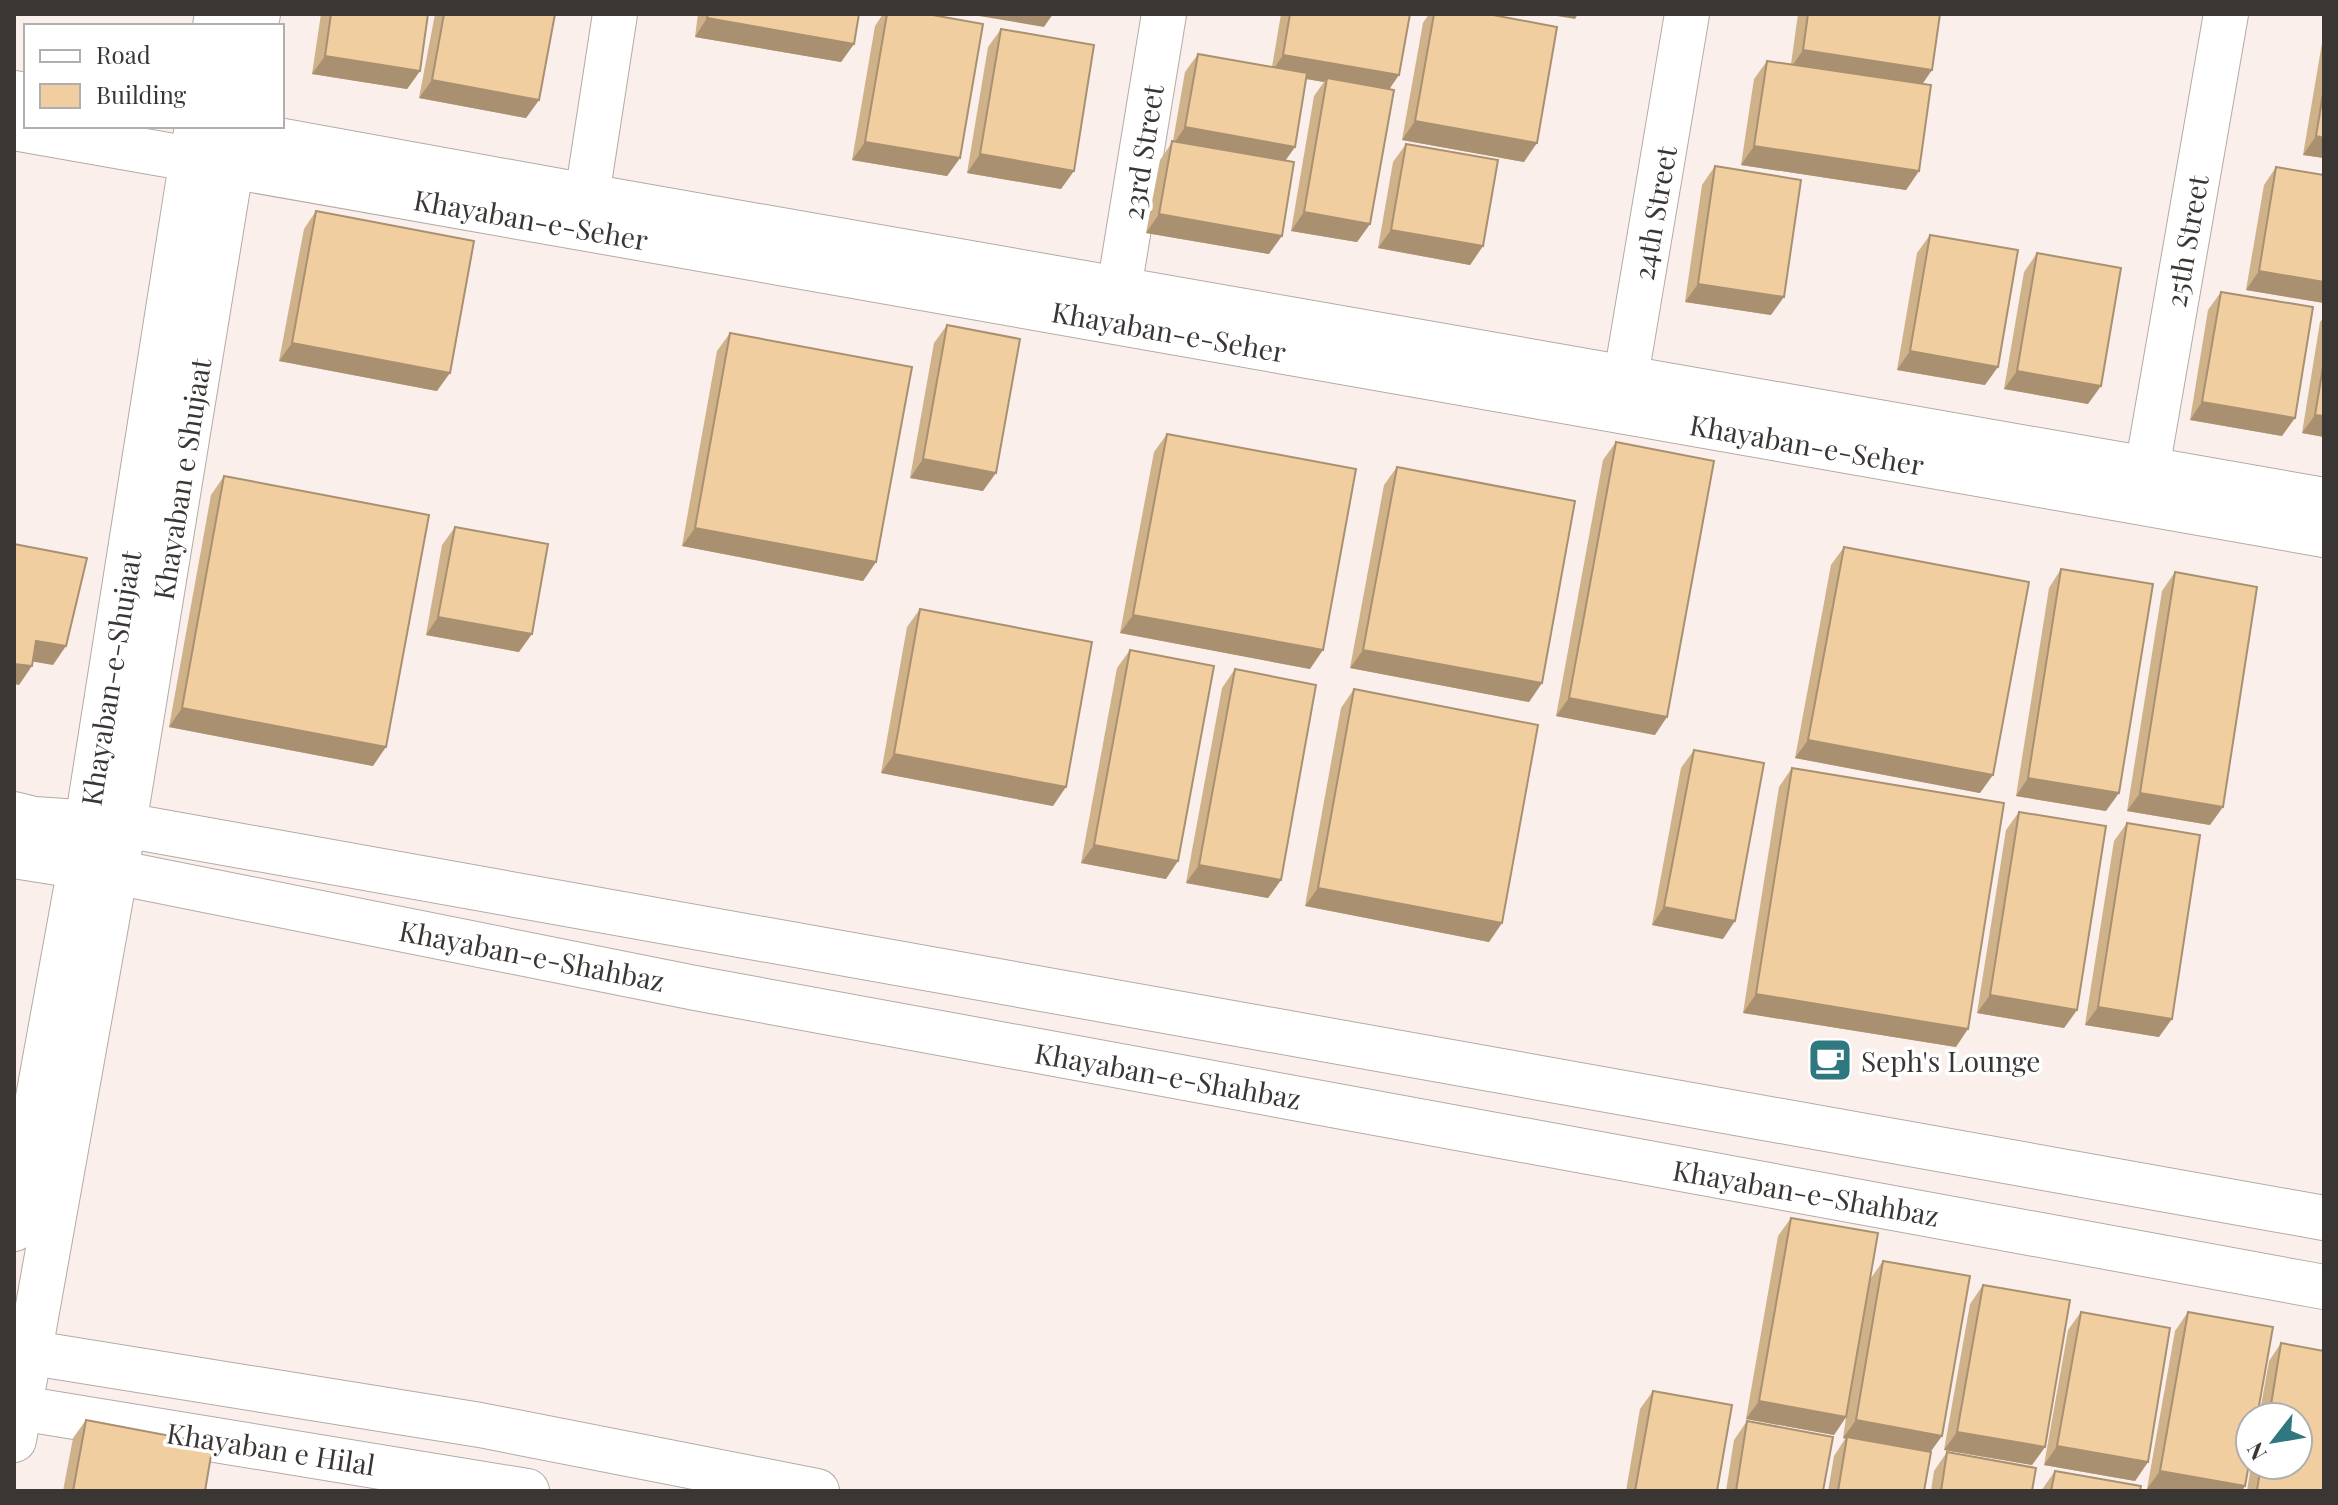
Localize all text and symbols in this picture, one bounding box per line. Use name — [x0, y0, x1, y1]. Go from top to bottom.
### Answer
legend — [24, 24, 284, 128]
text: Road — [96, 38, 151, 70]
text: Building — [96, 78, 187, 110]
street label: 23rd Street — [1113, 81, 1171, 222]
street label: 24th Street — [1624, 142, 1684, 283]
street label: 25th Street — [2156, 171, 2216, 310]
street label: Khayaban-e-Seher — [411, 180, 651, 258]
street label: Khayaban-e-Seher — [1049, 292, 1289, 370]
street label: Khayaban e Shujaat — [144, 354, 219, 602]
street label: Khayaban-e-Seher — [1687, 405, 1927, 483]
street label: Khayaban-e-Shujaat — [72, 547, 149, 808]
street label: Khayaban-e-Shahbaz — [396, 911, 668, 999]
street label: Khayaban-e-Shahbaz — [1032, 1033, 1304, 1117]
cafe icon: Seph's Lounge — [1806, 1036, 1854, 1084]
place label: Seph's Lounge — [1861, 1042, 2040, 1079]
street label: Khayaban-e-Shahbaz — [1670, 1150, 1942, 1234]
north arrow — [2234, 1401, 2314, 1481]
street label: Khayaban e Hilal — [164, 1413, 378, 1483]
text: N — [2239, 1437, 2273, 1466]

